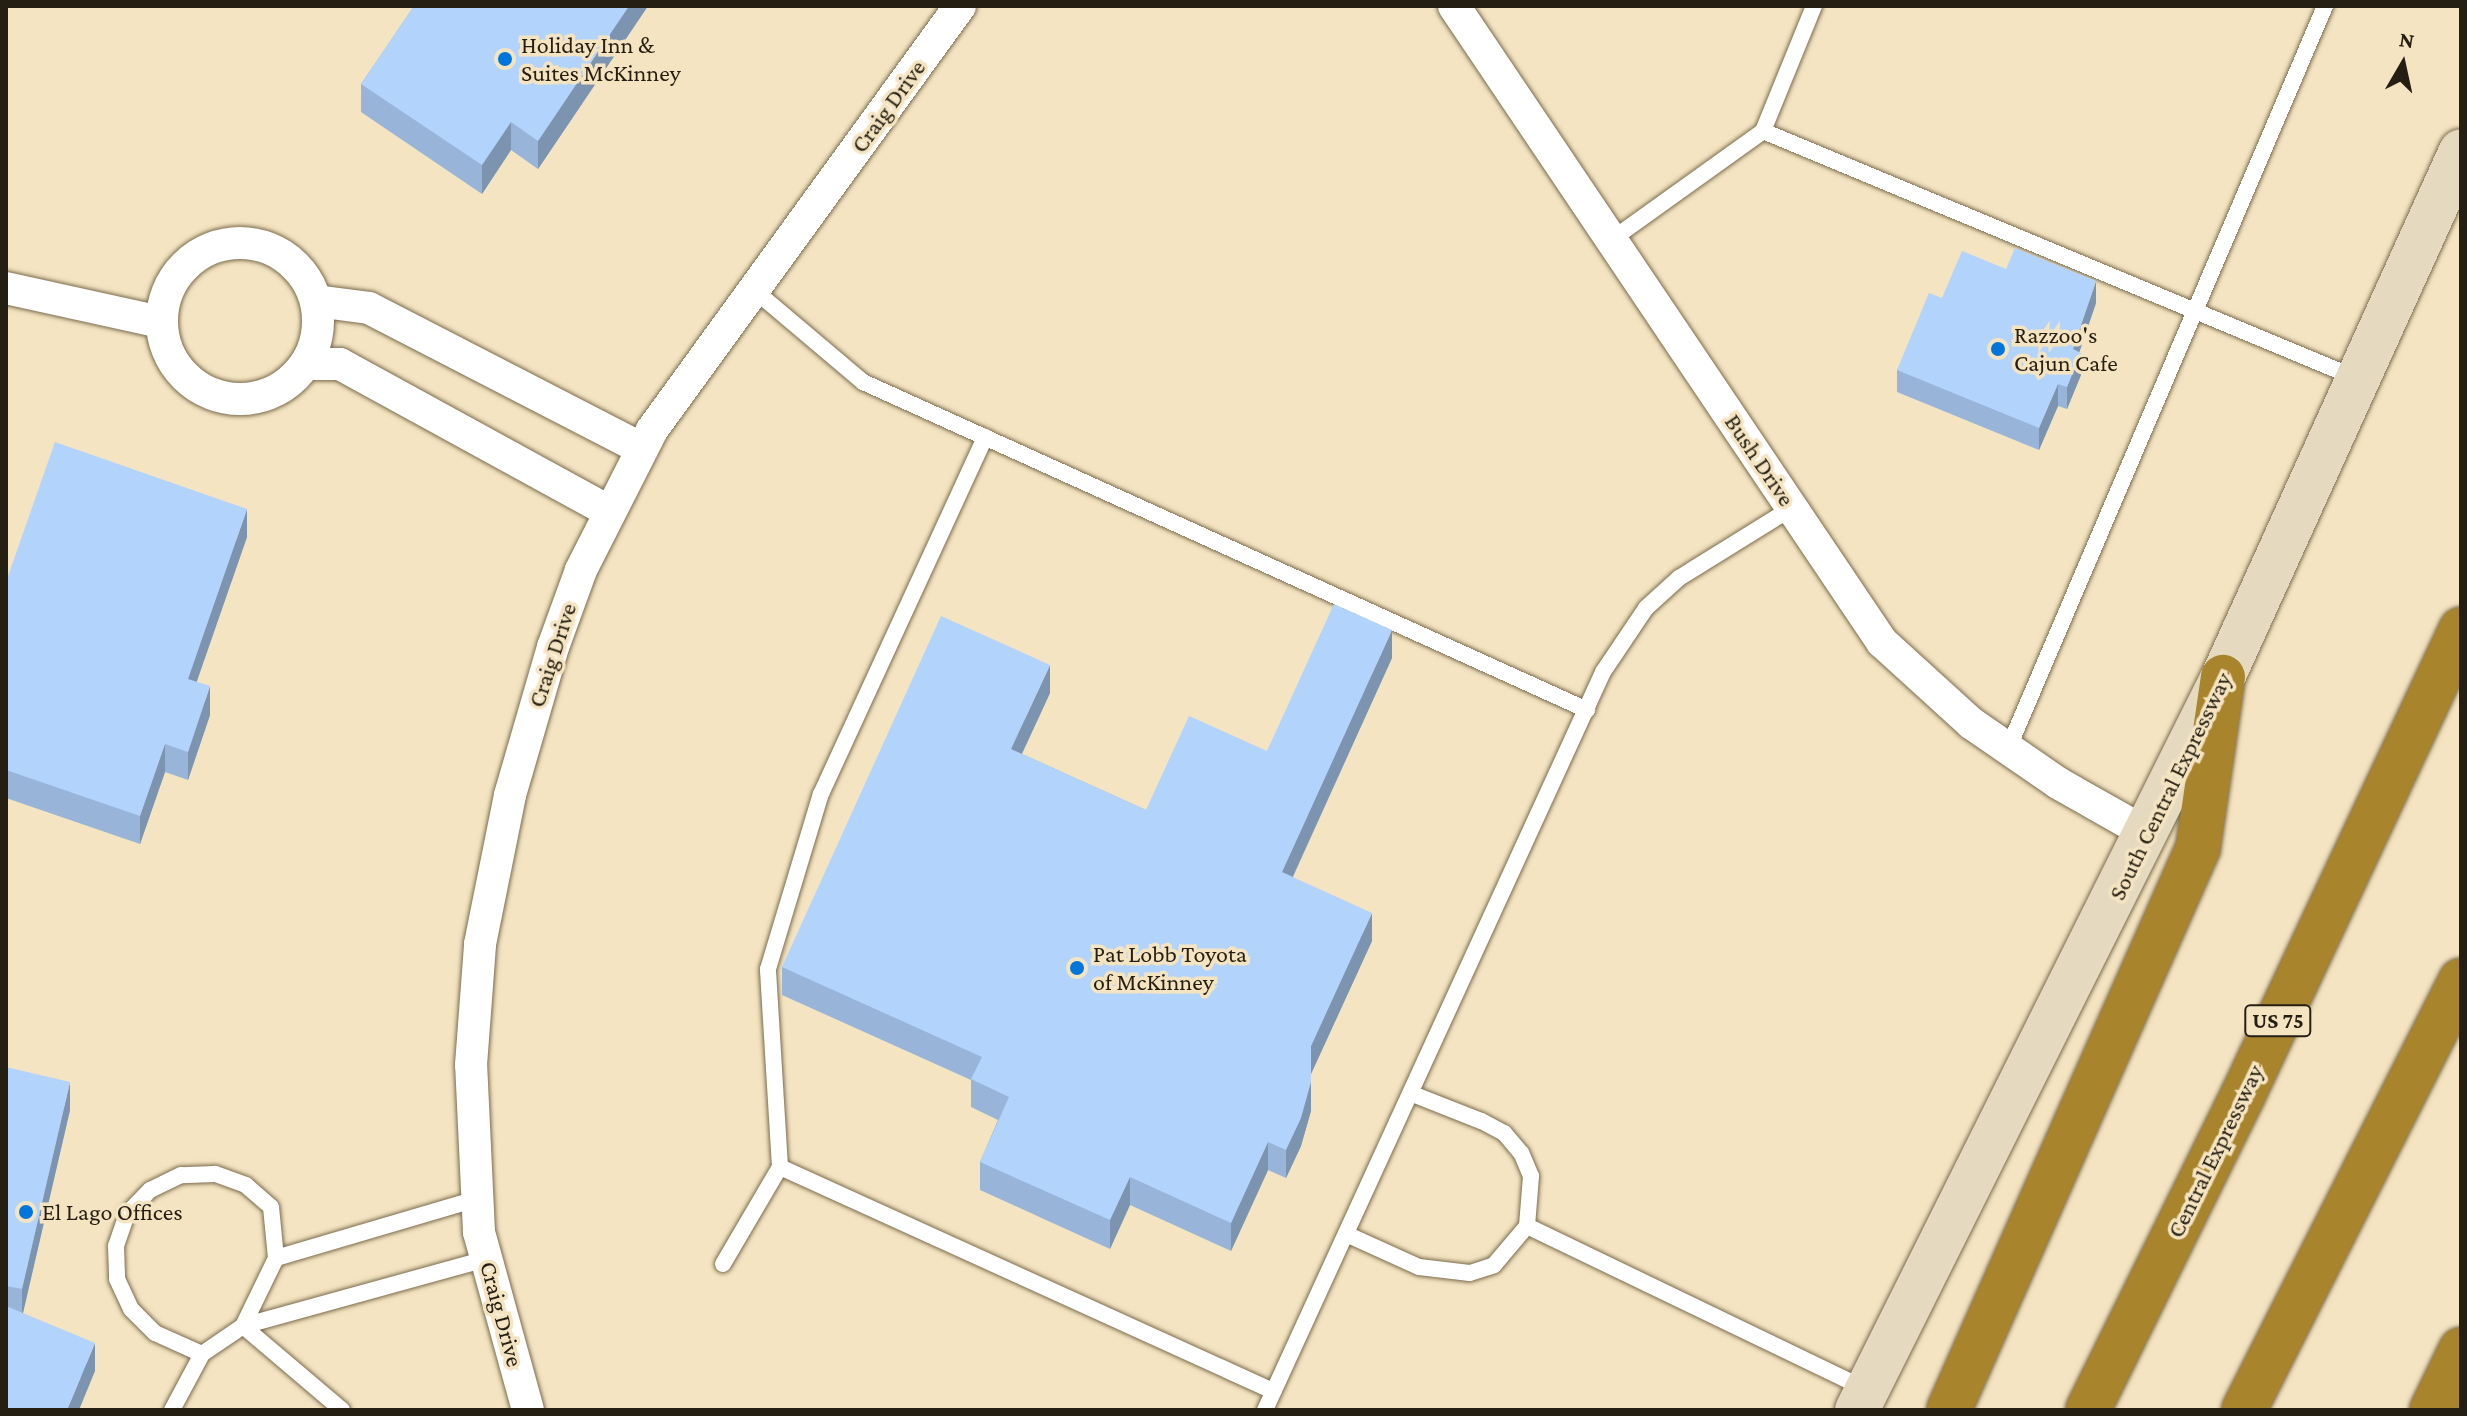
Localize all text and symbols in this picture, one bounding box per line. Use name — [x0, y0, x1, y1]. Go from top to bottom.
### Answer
north arrow — [2363, 24, 2443, 104]
text: N — [2397, 26, 2416, 53]
place label: Holiday Inn & Suites McKinney — [521, 31, 681, 87]
marker: Holiday Inn & Suites McKinney — [496, 50, 514, 68]
street label: Craig Drive — [845, 54, 931, 158]
place label: Razzoo's Cajun Cafe — [2014, 321, 2118, 377]
marker: Razzoo's Cajun Cafe — [1989, 340, 2007, 358]
street label: Bush Drive — [1719, 408, 1801, 512]
street label: Craig Drive — [522, 599, 582, 711]
street label: South Central Expressway — [2102, 667, 2238, 905]
place label: Pat Lobb Toyota of McKinney — [1093, 940, 1247, 996]
marker: Pat Lobb Toyota of McKinney — [1068, 959, 1086, 977]
road number: US 75 — [2244, 1003, 2312, 1039]
street label: Central Expressway — [2161, 1060, 2269, 1242]
place label: El Lago Offices — [42, 1198, 183, 1226]
marker: El Lago Offices — [17, 1203, 35, 1221]
street label: Craig Drive — [474, 1258, 530, 1370]

